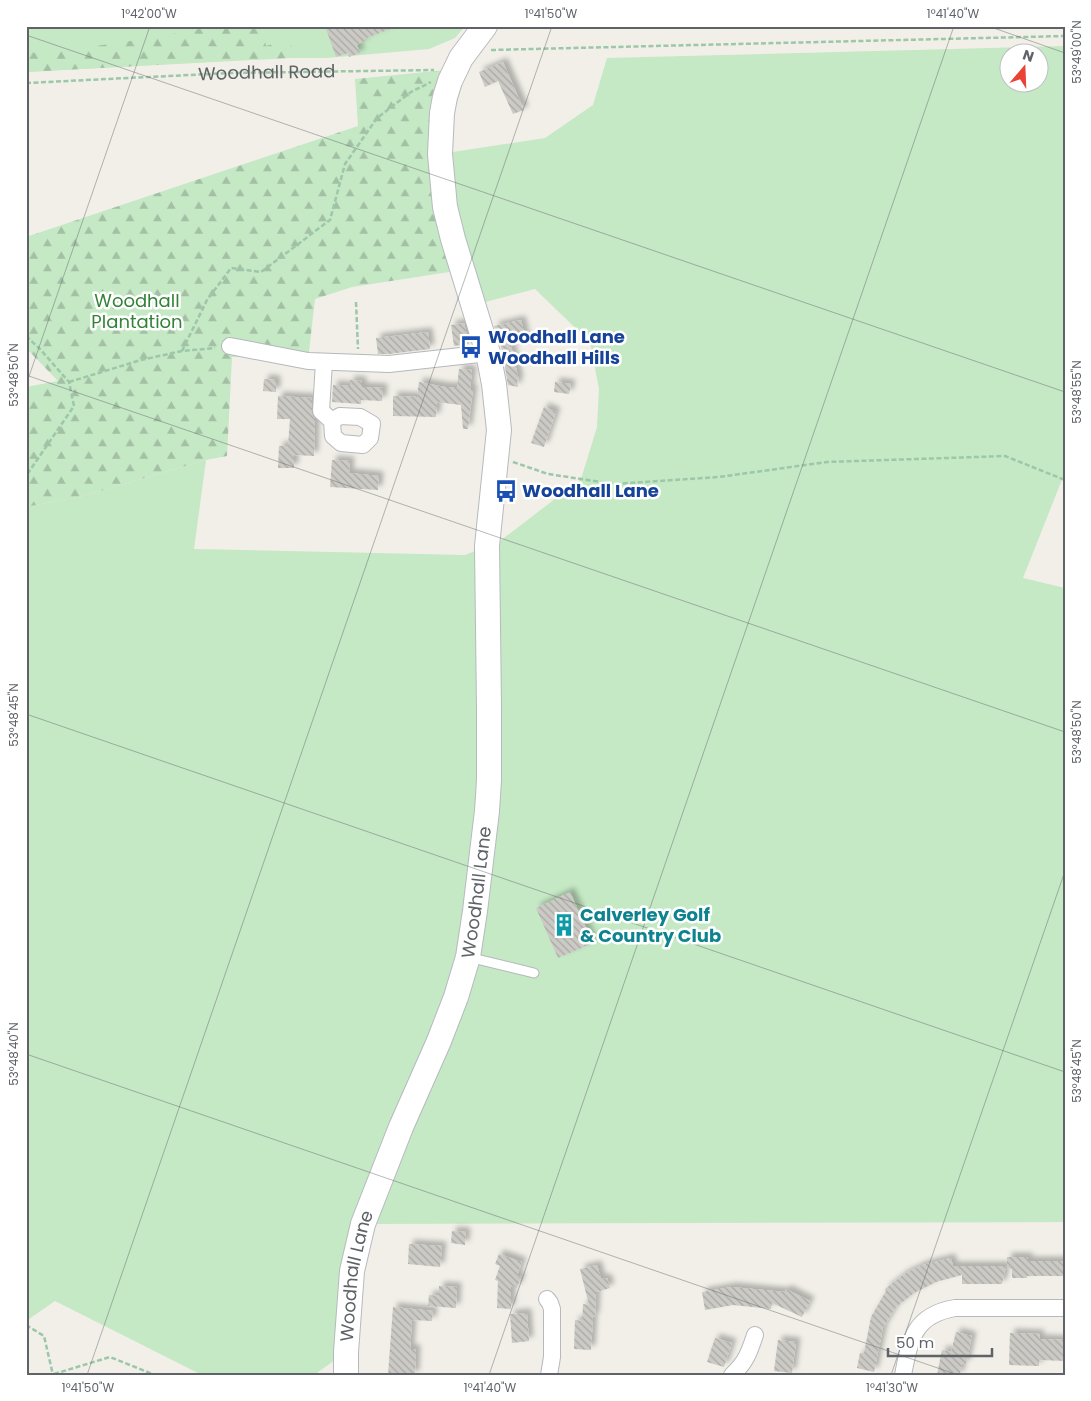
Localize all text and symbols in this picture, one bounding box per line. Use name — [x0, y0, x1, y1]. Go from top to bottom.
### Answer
text: 1°42'00"W — [121, 5, 177, 22]
text: 1°41'50"W — [525, 5, 577, 22]
text: 1°41'40"W — [927, 5, 979, 22]
text: 53°49'00"N — [1068, 20, 1085, 84]
north arrow — [998, 42, 1048, 92]
text: N — [1020, 45, 1036, 67]
street label: Woodhall Road — [198, 58, 335, 87]
park label: Woodhall Plantation — [91, 288, 183, 334]
place label: Woodhall Lane Woodhall Hills — [488, 324, 625, 370]
bus stop icon: Woodhall Lane Woodhall Hills — [458, 334, 484, 360]
text: 53°48'50"N — [5, 343, 22, 407]
text: 53°48'55"N — [1068, 360, 1085, 424]
bus stop icon: Woodhall Lane — [493, 478, 519, 504]
place label: Woodhall Lane — [522, 478, 659, 503]
text: 53°48'45"N — [5, 683, 22, 747]
text: 53°48'50"N — [1068, 700, 1085, 764]
street label: Woodhall Lane — [455, 825, 497, 960]
place label: Calverley Golf & Country Club — [580, 902, 721, 948]
building icon: Calverley Golf & Country Club — [551, 912, 577, 938]
text: 53°48'40"N — [5, 1022, 22, 1086]
text: 53°48'45"N — [1068, 1039, 1085, 1103]
street label: Woodhall Lane — [334, 1206, 379, 1342]
scale bar — [888, 1326, 992, 1358]
text: 50 m — [896, 1332, 934, 1353]
text: 1°41'50"W — [62, 1379, 114, 1396]
text: 1°41'40"W — [464, 1379, 516, 1396]
text: 1°41'30"W — [866, 1379, 918, 1396]

